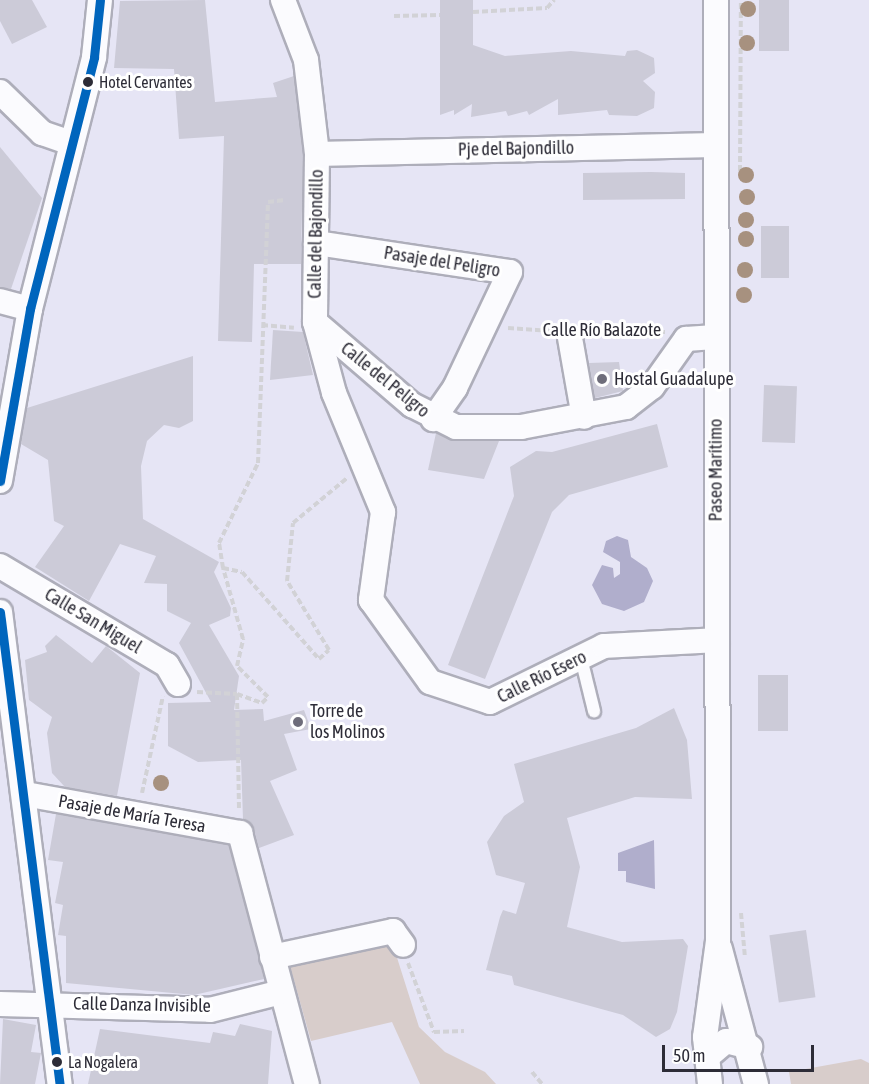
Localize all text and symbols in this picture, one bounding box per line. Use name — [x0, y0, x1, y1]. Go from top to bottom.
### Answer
place label: Hotel Cervantes — [99, 72, 192, 92]
marker: Hotel Cervantes — [82, 76, 94, 88]
street label: Pje del Bajondillo — [458, 137, 574, 161]
street label: Calle del Bajondillo — [304, 169, 328, 299]
street label: Pasaje del Peligro — [382, 242, 502, 282]
street label: Calle Río Balazote — [543, 319, 661, 341]
street label: Calle del Peligro — [336, 338, 434, 422]
place label: Hostal Guadalupe — [614, 368, 734, 390]
marker: Hostal Guadalupe — [595, 372, 609, 386]
street label: Paseo Marítimo — [705, 419, 727, 521]
street label: Calle San Miguel — [41, 584, 145, 658]
street label: Calle Río Esero — [494, 646, 590, 708]
place label: Torre de los Molinos — [310, 701, 385, 744]
marker: Torre de los Molinos — [291, 715, 305, 729]
street label: Pasaje de María Teresa — [57, 790, 207, 838]
street label: Calle Danza Invisible — [73, 993, 211, 1017]
scale bar — [665, 1033, 816, 1071]
text: 50 m — [673, 1045, 705, 1066]
place label: La Nogalera — [68, 1052, 138, 1072]
marker: La Nogalera — [51, 1056, 63, 1068]

